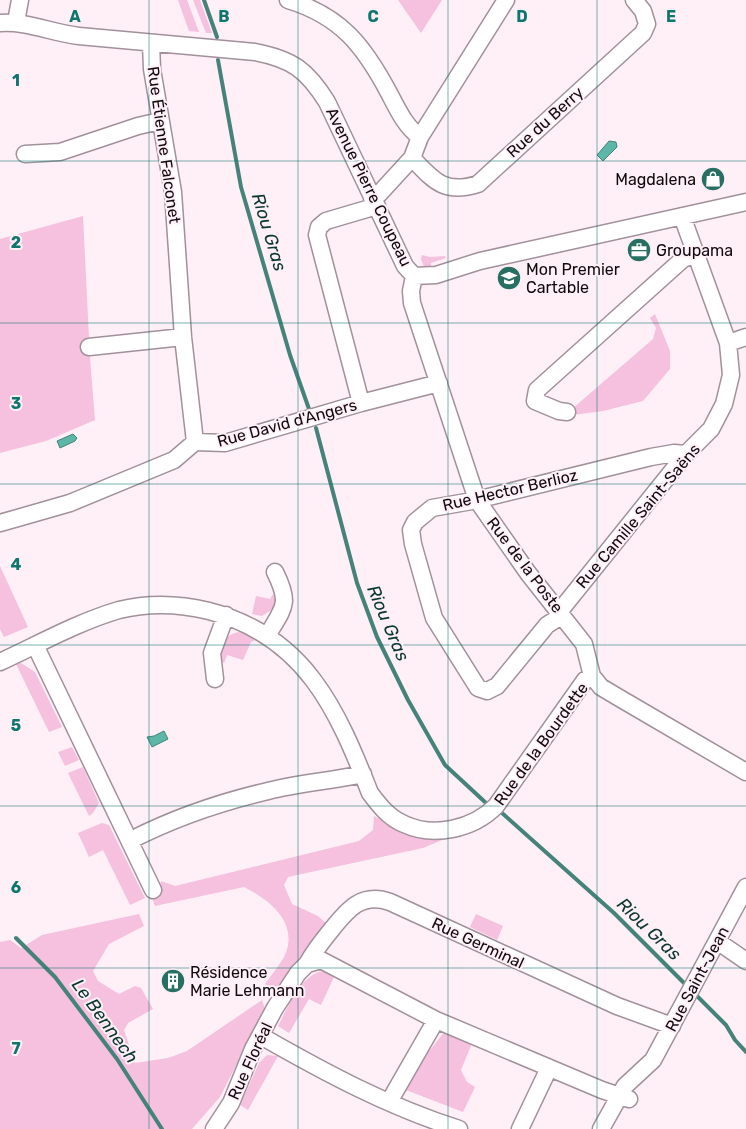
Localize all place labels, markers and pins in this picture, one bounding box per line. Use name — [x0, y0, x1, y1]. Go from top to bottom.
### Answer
shop icon: Magdalena — [700, 166, 726, 192]
place label: Magdalena — [615, 170, 696, 189]
office icon: Groupama — [626, 237, 652, 263]
place label: Groupama — [656, 241, 733, 260]
place label: Mon Premier Cartable — [526, 260, 620, 297]
school or university icon: Mon Premier Cartable — [496, 265, 522, 291]
place label: Résidence Marie Lehmann — [190, 963, 304, 1000]
building icon: Résidence Marie Lehmann — [160, 968, 186, 994]

